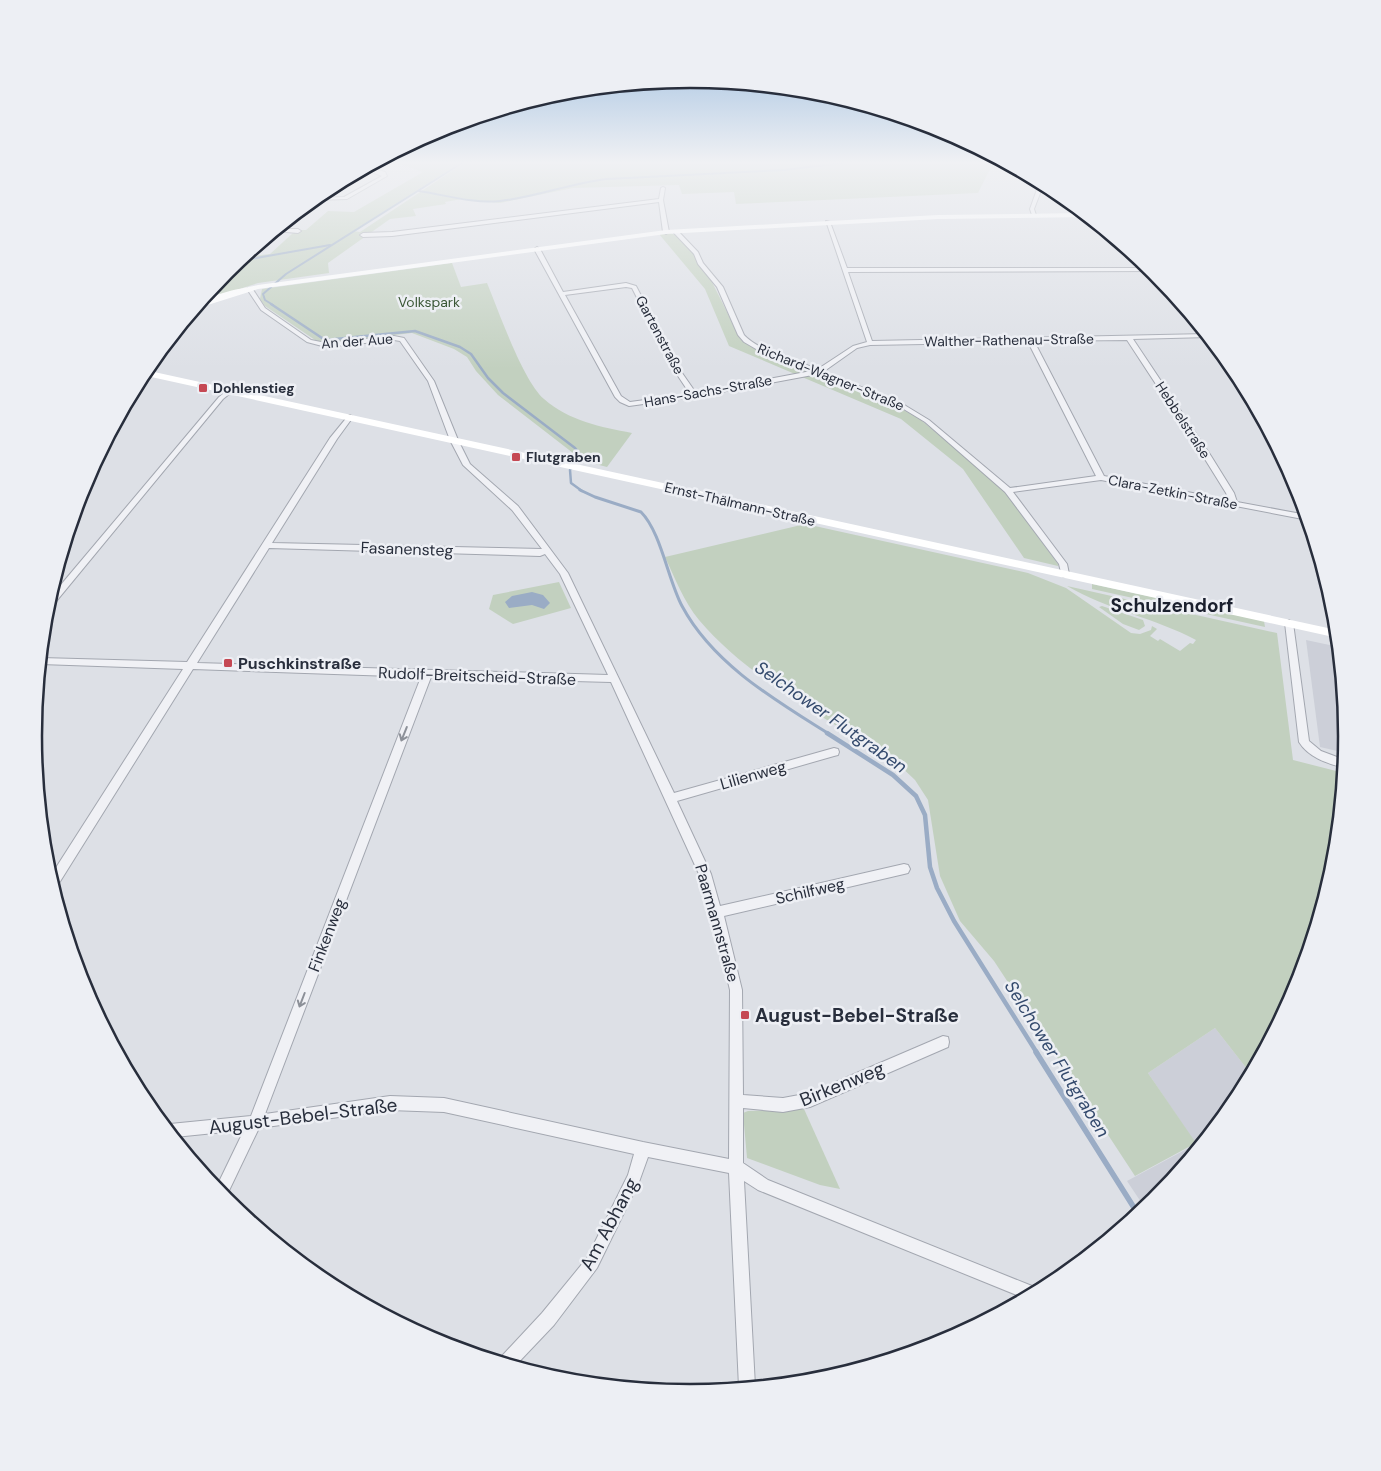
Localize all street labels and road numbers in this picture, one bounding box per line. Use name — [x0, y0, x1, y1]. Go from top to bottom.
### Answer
street label: Gartenstraße — [632, 292, 688, 378]
street label: An der Aue — [321, 330, 393, 352]
street label: Walther-Rathenau-Straße — [924, 330, 1094, 350]
street label: Richard-Wagner-Straße — [755, 339, 907, 415]
street label: Hans-Sachs-Straße — [643, 371, 773, 411]
street label: Hebbelstraße — [1151, 378, 1215, 462]
street label: Clara-Zetkin-Straße — [1107, 471, 1239, 513]
street label: Ernst-Thälmann-Straße — [663, 478, 817, 530]
street label: Fasanensteg — [360, 537, 454, 561]
street label: Rudolf-Breitscheid-Straße — [378, 662, 576, 690]
street label: Lilienweg — [718, 756, 789, 794]
street label: Paarmannstraße — [690, 862, 744, 984]
street label: Schilfweg — [773, 873, 847, 909]
street label: Finkenweg — [303, 895, 351, 975]
street label: Birkenweg — [796, 1056, 888, 1112]
street label: August-Bebel-Straße — [207, 1092, 399, 1140]
street label: Am Abhang — [574, 1173, 644, 1275]

